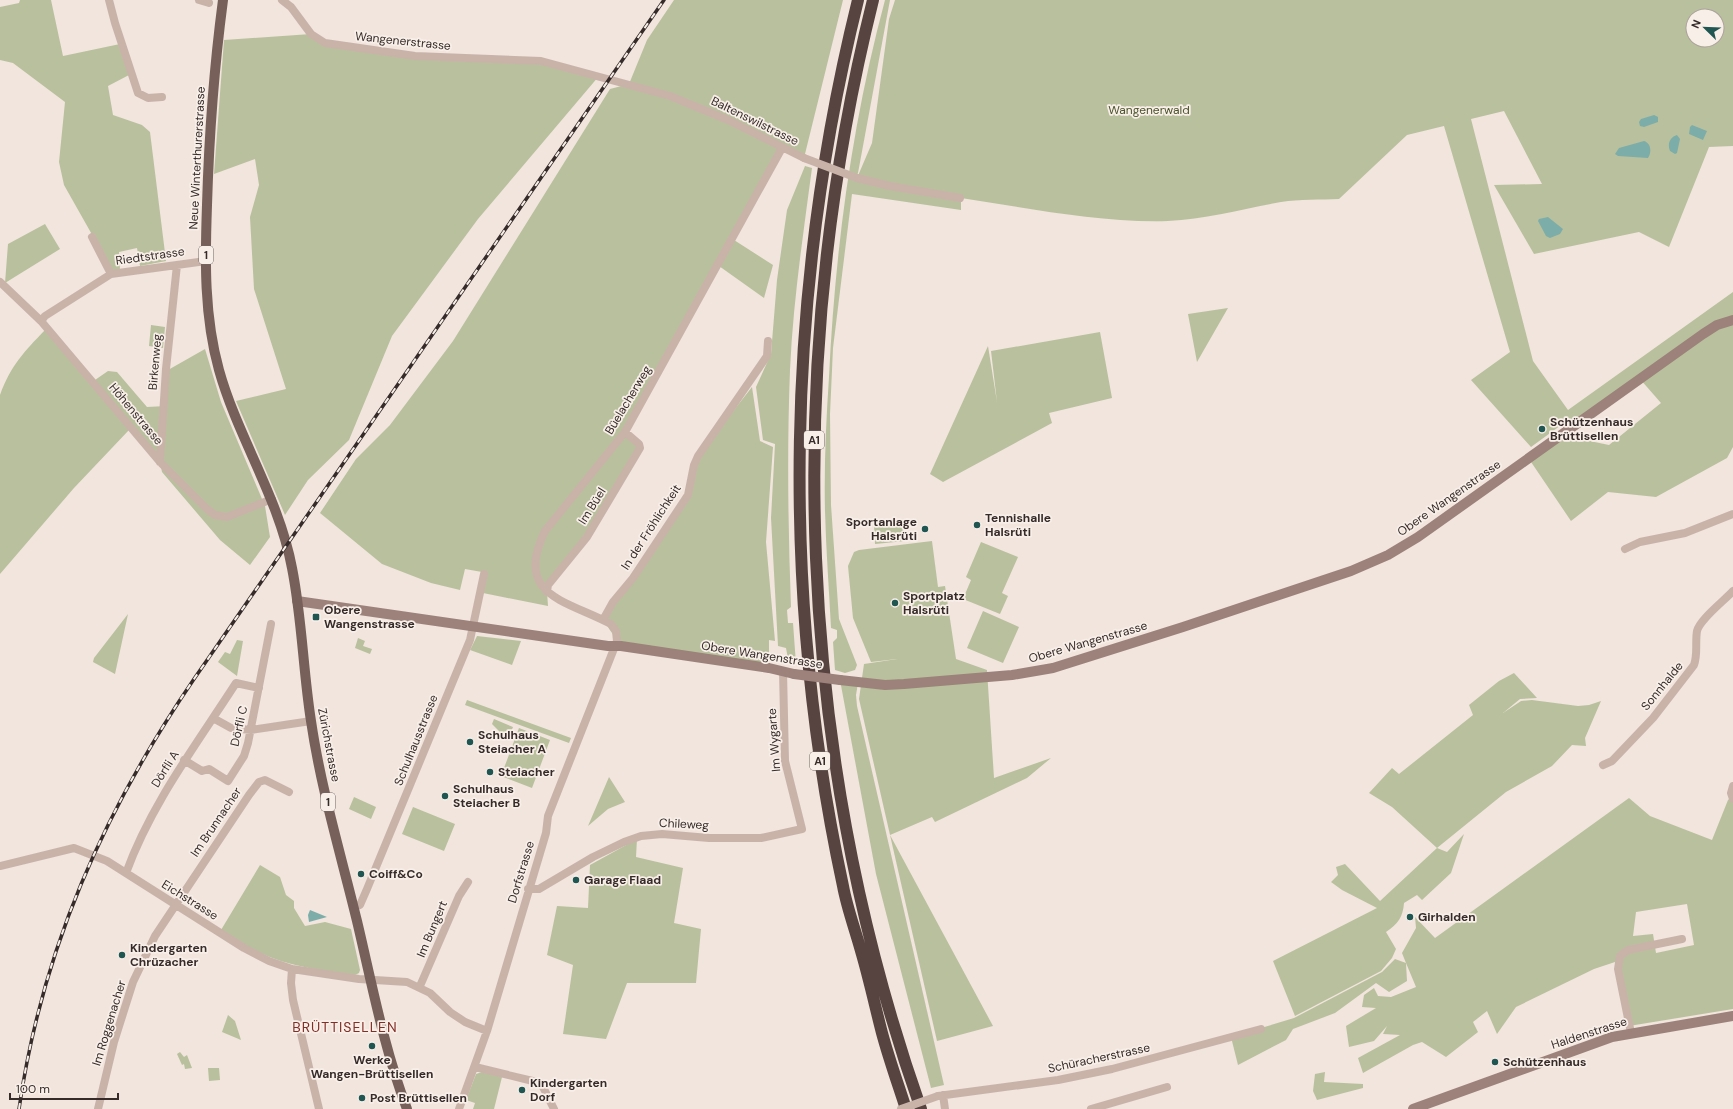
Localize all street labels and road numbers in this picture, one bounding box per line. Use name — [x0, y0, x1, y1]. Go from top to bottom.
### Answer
street label: Wangenerstrasse — [354, 28, 452, 54]
street label: Neue Winterthurerstrasse — [185, 86, 209, 230]
street label: Baltenswilstrasse — [709, 93, 802, 149]
street label: Riedtstrasse — [115, 243, 186, 269]
road number: 1 — [199, 246, 213, 264]
street label: Birkenweg — [145, 333, 165, 391]
street label: Büelacherweg — [601, 362, 655, 437]
street label: Höhenstrasse — [105, 380, 167, 448]
road number: A1 — [804, 431, 824, 449]
street label: Obere Wangenstrasse — [1394, 456, 1504, 540]
street label: In der Fröhlichkeit — [617, 481, 685, 573]
street label: Im Büel — [575, 485, 609, 527]
street label: Obere Wangenstrasse — [1027, 617, 1149, 667]
street label: Obere Wangenstrasse — [700, 637, 824, 673]
street label: Sonnhalde — [1637, 658, 1687, 714]
street label: Schulhausstrasse — [390, 692, 442, 788]
street label: Dörfli C — [227, 704, 252, 748]
street label: Zürichstrasse — [314, 707, 344, 783]
street label: Im Wygarte — [764, 708, 784, 772]
street label: Dörfli A — [147, 748, 183, 790]
road number: A1 — [810, 752, 830, 770]
street label: Im Brunnacher — [187, 784, 245, 860]
road number: 1 — [321, 793, 335, 811]
street label: Chileweg — [659, 815, 710, 833]
street label: Dorfstrasse — [504, 839, 538, 905]
street label: Eichstrasse — [159, 876, 221, 924]
street label: Im Bungert — [413, 898, 451, 960]
street label: Im Roggenacher — [88, 978, 130, 1068]
street label: Haldenstrasse — [1549, 1013, 1629, 1053]
street label: Schüracherstrasse — [1047, 1039, 1152, 1077]

